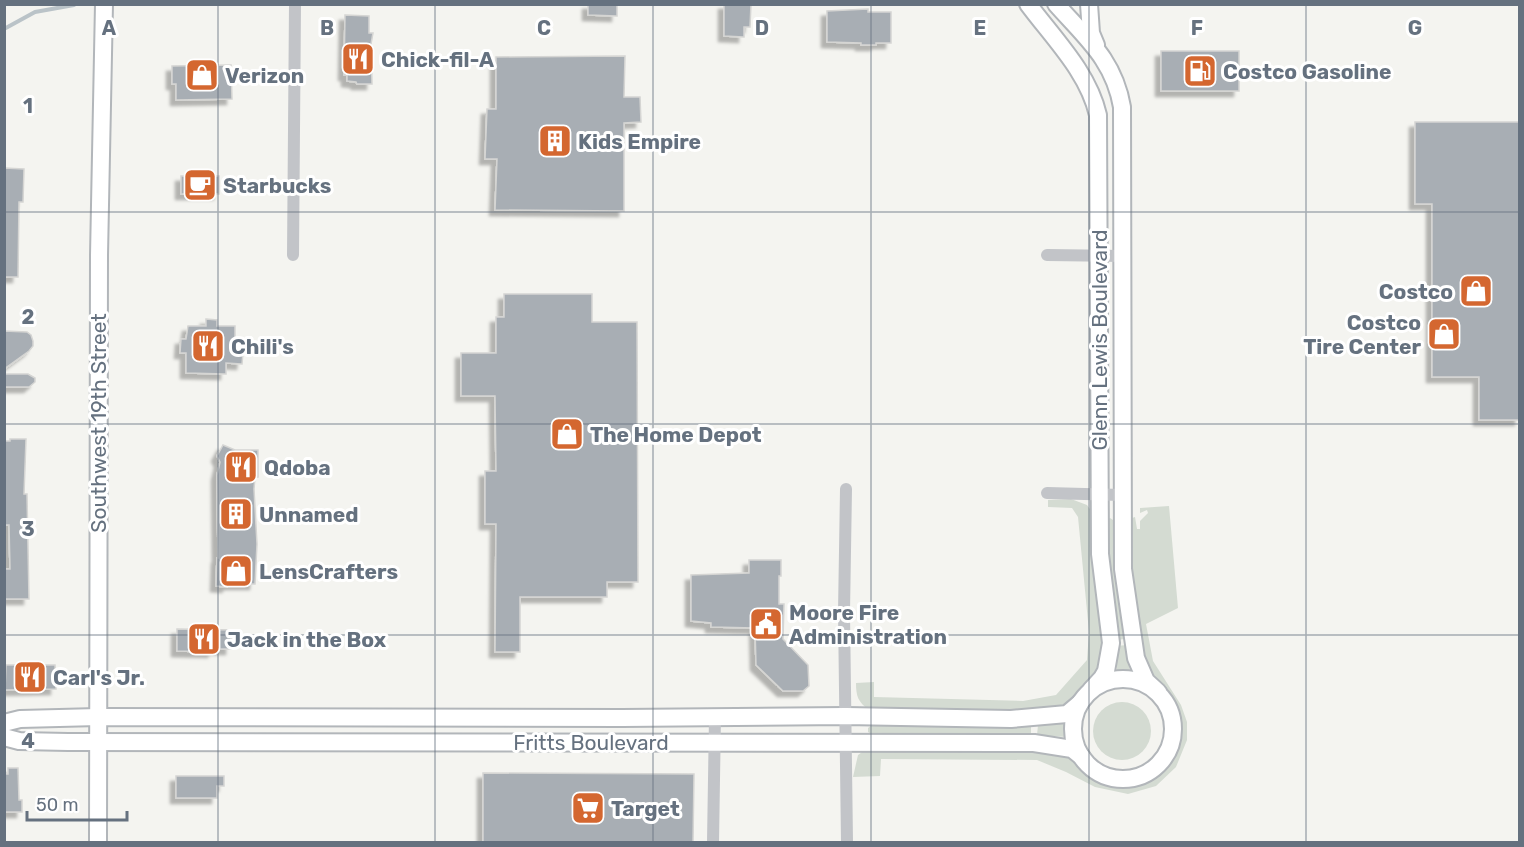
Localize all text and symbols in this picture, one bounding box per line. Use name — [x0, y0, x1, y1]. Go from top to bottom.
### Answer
text: A — [102, 16, 117, 40]
text: B — [320, 16, 334, 40]
text: C — [537, 16, 551, 40]
text: D — [755, 16, 769, 40]
text: E — [974, 16, 986, 40]
text: F — [1191, 16, 1203, 40]
text: G — [1408, 16, 1422, 40]
restaurant icon: Chick-fil-A — [340, 41, 376, 77]
place label: Chick-fil-A — [381, 47, 494, 72]
fuel station icon: Costco Gasoline — [1182, 53, 1218, 89]
shop icon: Verizon — [184, 57, 220, 93]
place label: Costco Gasoline — [1223, 59, 1392, 84]
place label: Verizon — [225, 63, 304, 88]
text: 1 — [23, 94, 33, 118]
building icon: Kids Empire — [537, 123, 573, 159]
place label: Kids Empire — [578, 129, 701, 154]
cafe icon: Starbucks — [182, 167, 218, 203]
place label: Starbucks — [223, 173, 331, 198]
street label: Glenn Lewis Boulevard — [1087, 230, 1112, 450]
shop icon: Costco — [1458, 273, 1494, 309]
place label: Costco — [1379, 279, 1453, 304]
text: 2 — [22, 305, 35, 329]
place label: Costco Tire Center — [1303, 310, 1421, 359]
street label: Southwest 19th Street — [86, 313, 111, 533]
shop icon: Costco Tire Center — [1426, 316, 1462, 352]
restaurant icon: Chili's — [190, 328, 226, 364]
place label: Chili's — [231, 334, 294, 359]
shop icon: The Home Depot — [549, 416, 585, 452]
place label: The Home Depot — [590, 422, 762, 447]
restaurant icon: Qdoba — [223, 449, 259, 485]
place label: Qdoba — [264, 455, 331, 480]
building icon: Unnamed — [218, 496, 254, 532]
place label: Unnamed — [259, 502, 359, 527]
text: 3 — [21, 517, 35, 541]
shop icon: LensCrafters — [218, 553, 254, 589]
place label: LensCrafters — [259, 559, 398, 584]
place label: Moore Fire Administration — [789, 600, 947, 649]
public building icon: Moore Fire Administration — [748, 606, 784, 642]
restaurant icon: Jack in the Box — [186, 621, 222, 657]
place label: Jack in the Box — [227, 627, 387, 652]
restaurant icon: Carl's Jr. — [12, 659, 48, 695]
place label: Carl's Jr. — [53, 665, 145, 690]
text: 4 — [21, 729, 35, 753]
street label: Fritts Boulevard — [513, 730, 669, 755]
scale bar — [27, 784, 128, 822]
supermarket icon: Target — [570, 790, 606, 826]
text: 50 m — [36, 794, 79, 816]
place label: Target — [611, 796, 680, 821]

